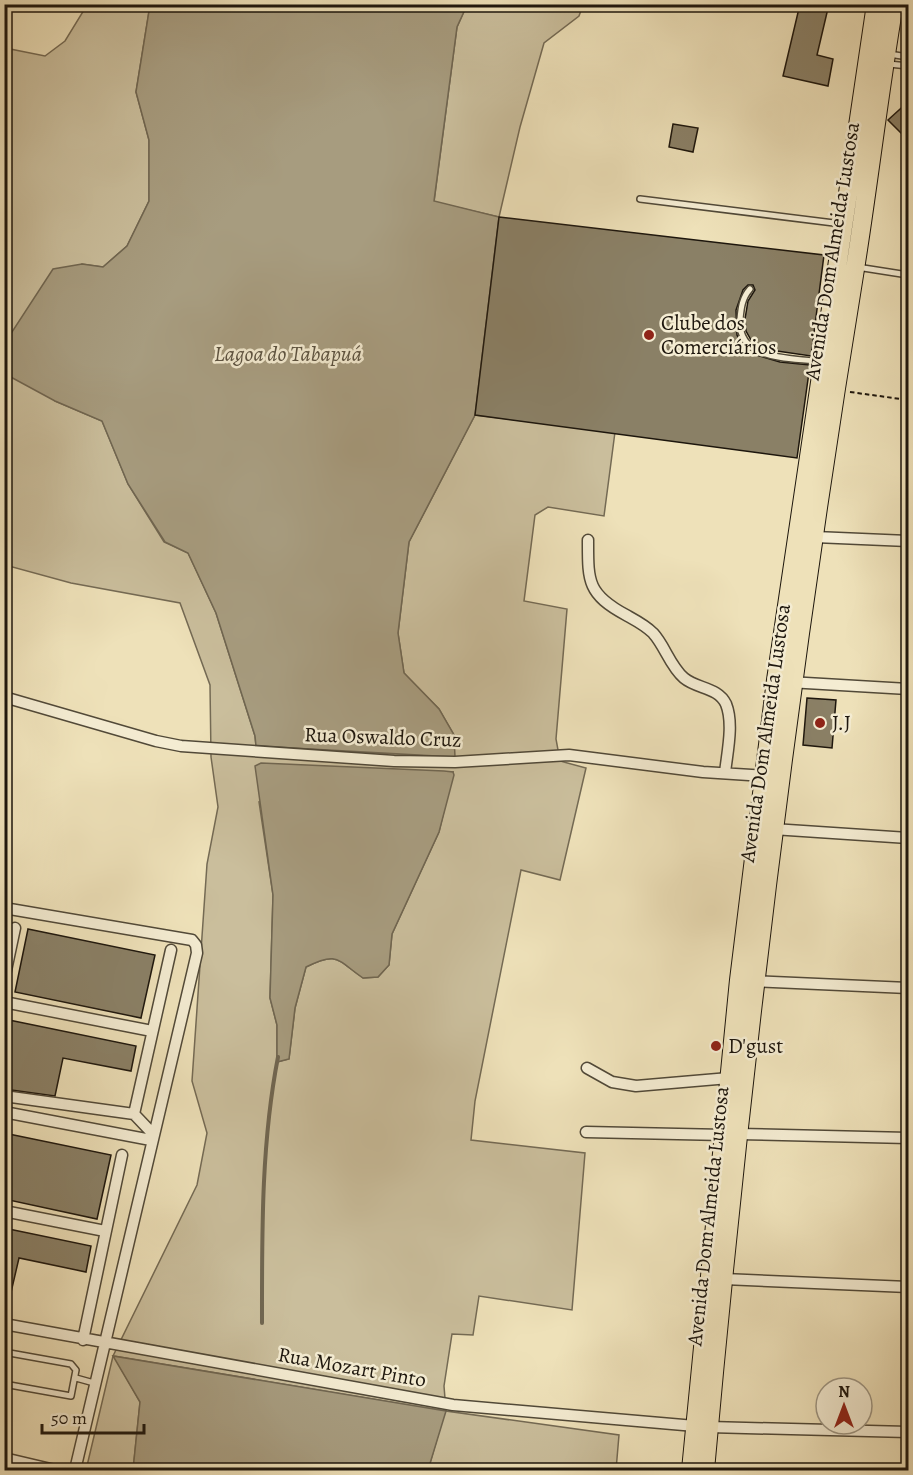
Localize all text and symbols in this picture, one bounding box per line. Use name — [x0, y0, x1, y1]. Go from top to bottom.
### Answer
street label: Avenida Dom Almeida Lustosa — [798, 120, 866, 383]
place label: Clube dos Comerciários — [661, 309, 776, 361]
marker: Clube dos Comerciários — [642, 328, 656, 342]
water label: Lagoa do Tabapuá — [214, 339, 362, 369]
street label: Avenida Dom Almeida Lustosa — [733, 602, 797, 865]
place label: J.J — [832, 709, 851, 737]
marker: J.J — [813, 716, 827, 730]
street label: Rua Oswaldo Cruz — [304, 720, 462, 754]
place label: D'gust — [728, 1032, 783, 1060]
marker: D'gust — [709, 1039, 723, 1053]
street label: Avenida Dom Almeida Lustosa — [680, 1085, 736, 1348]
street label: Rua Mozart Pinto — [276, 1340, 428, 1394]
north arrow — [814, 1376, 874, 1436]
text: N — [838, 1381, 850, 1403]
scale bar — [42, 1397, 144, 1435]
text: 50 m — [51, 1406, 87, 1430]

